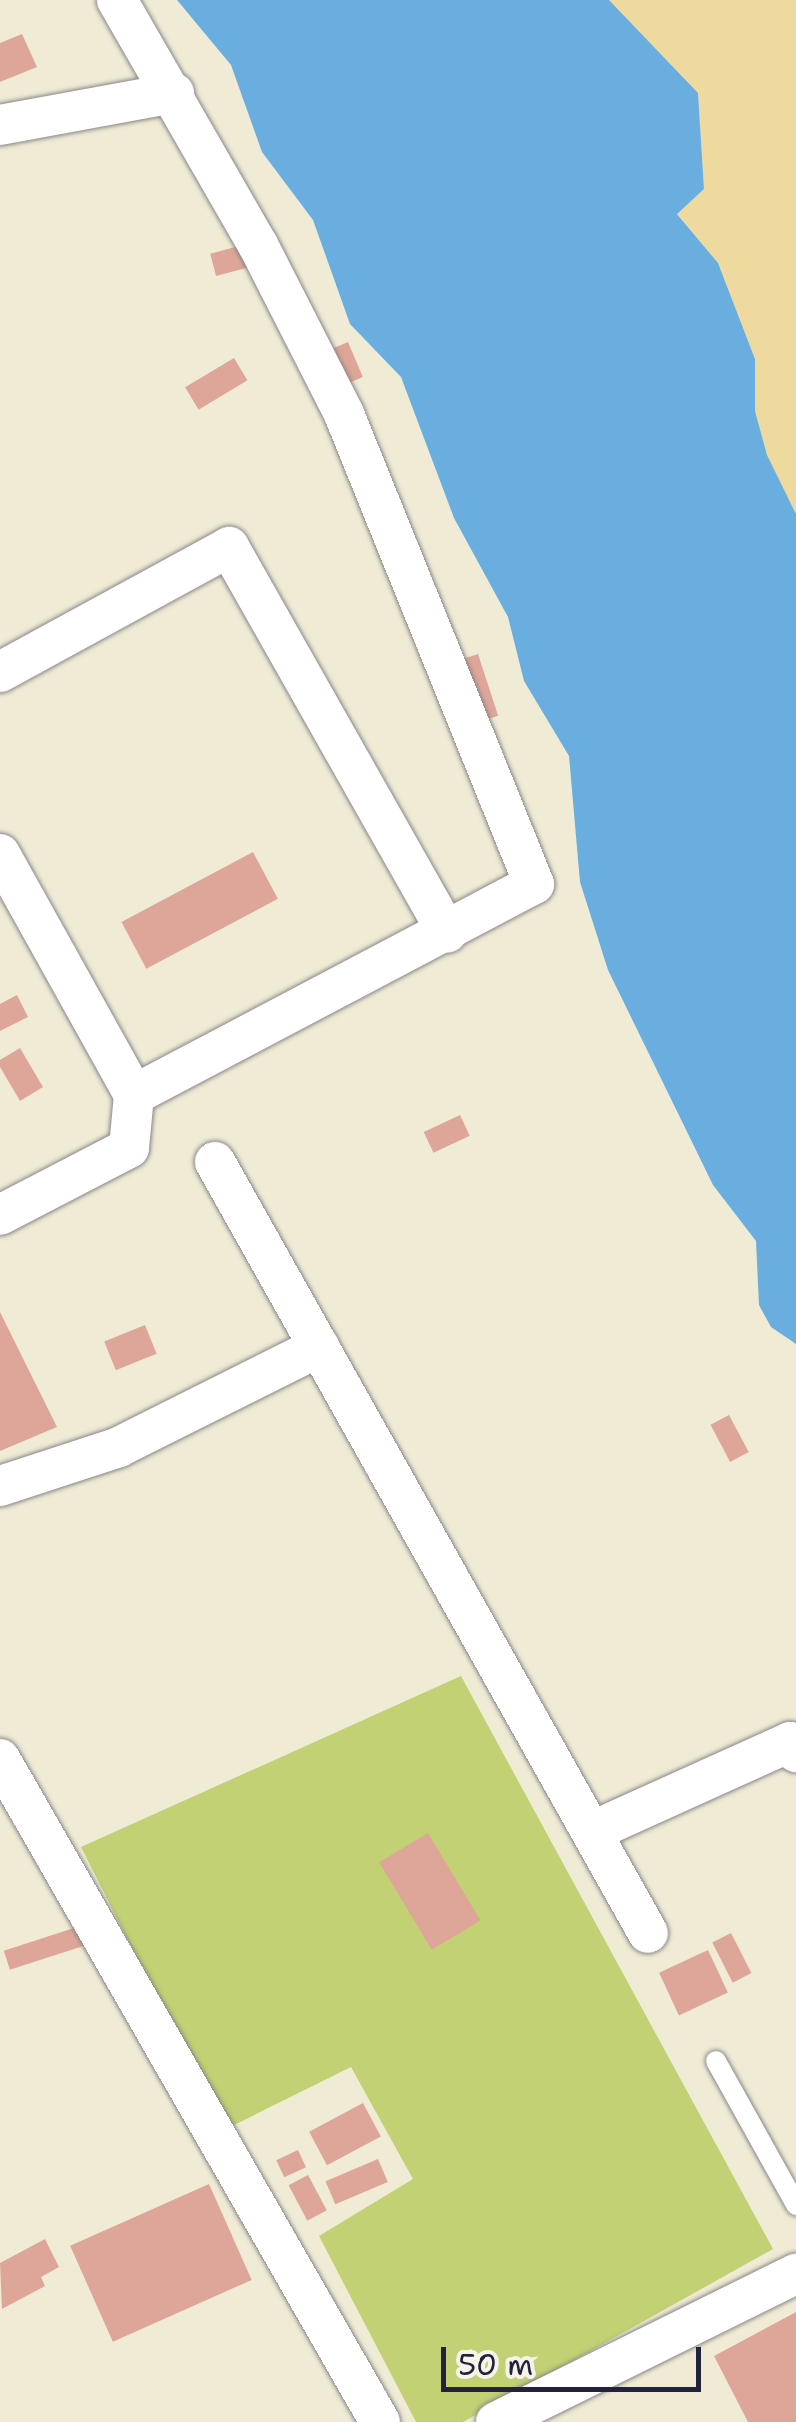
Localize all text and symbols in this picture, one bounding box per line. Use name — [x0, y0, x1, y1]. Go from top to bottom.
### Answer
scale bar — [446, 2327, 706, 2389]
text: 50 m — [458, 2344, 533, 2385]

